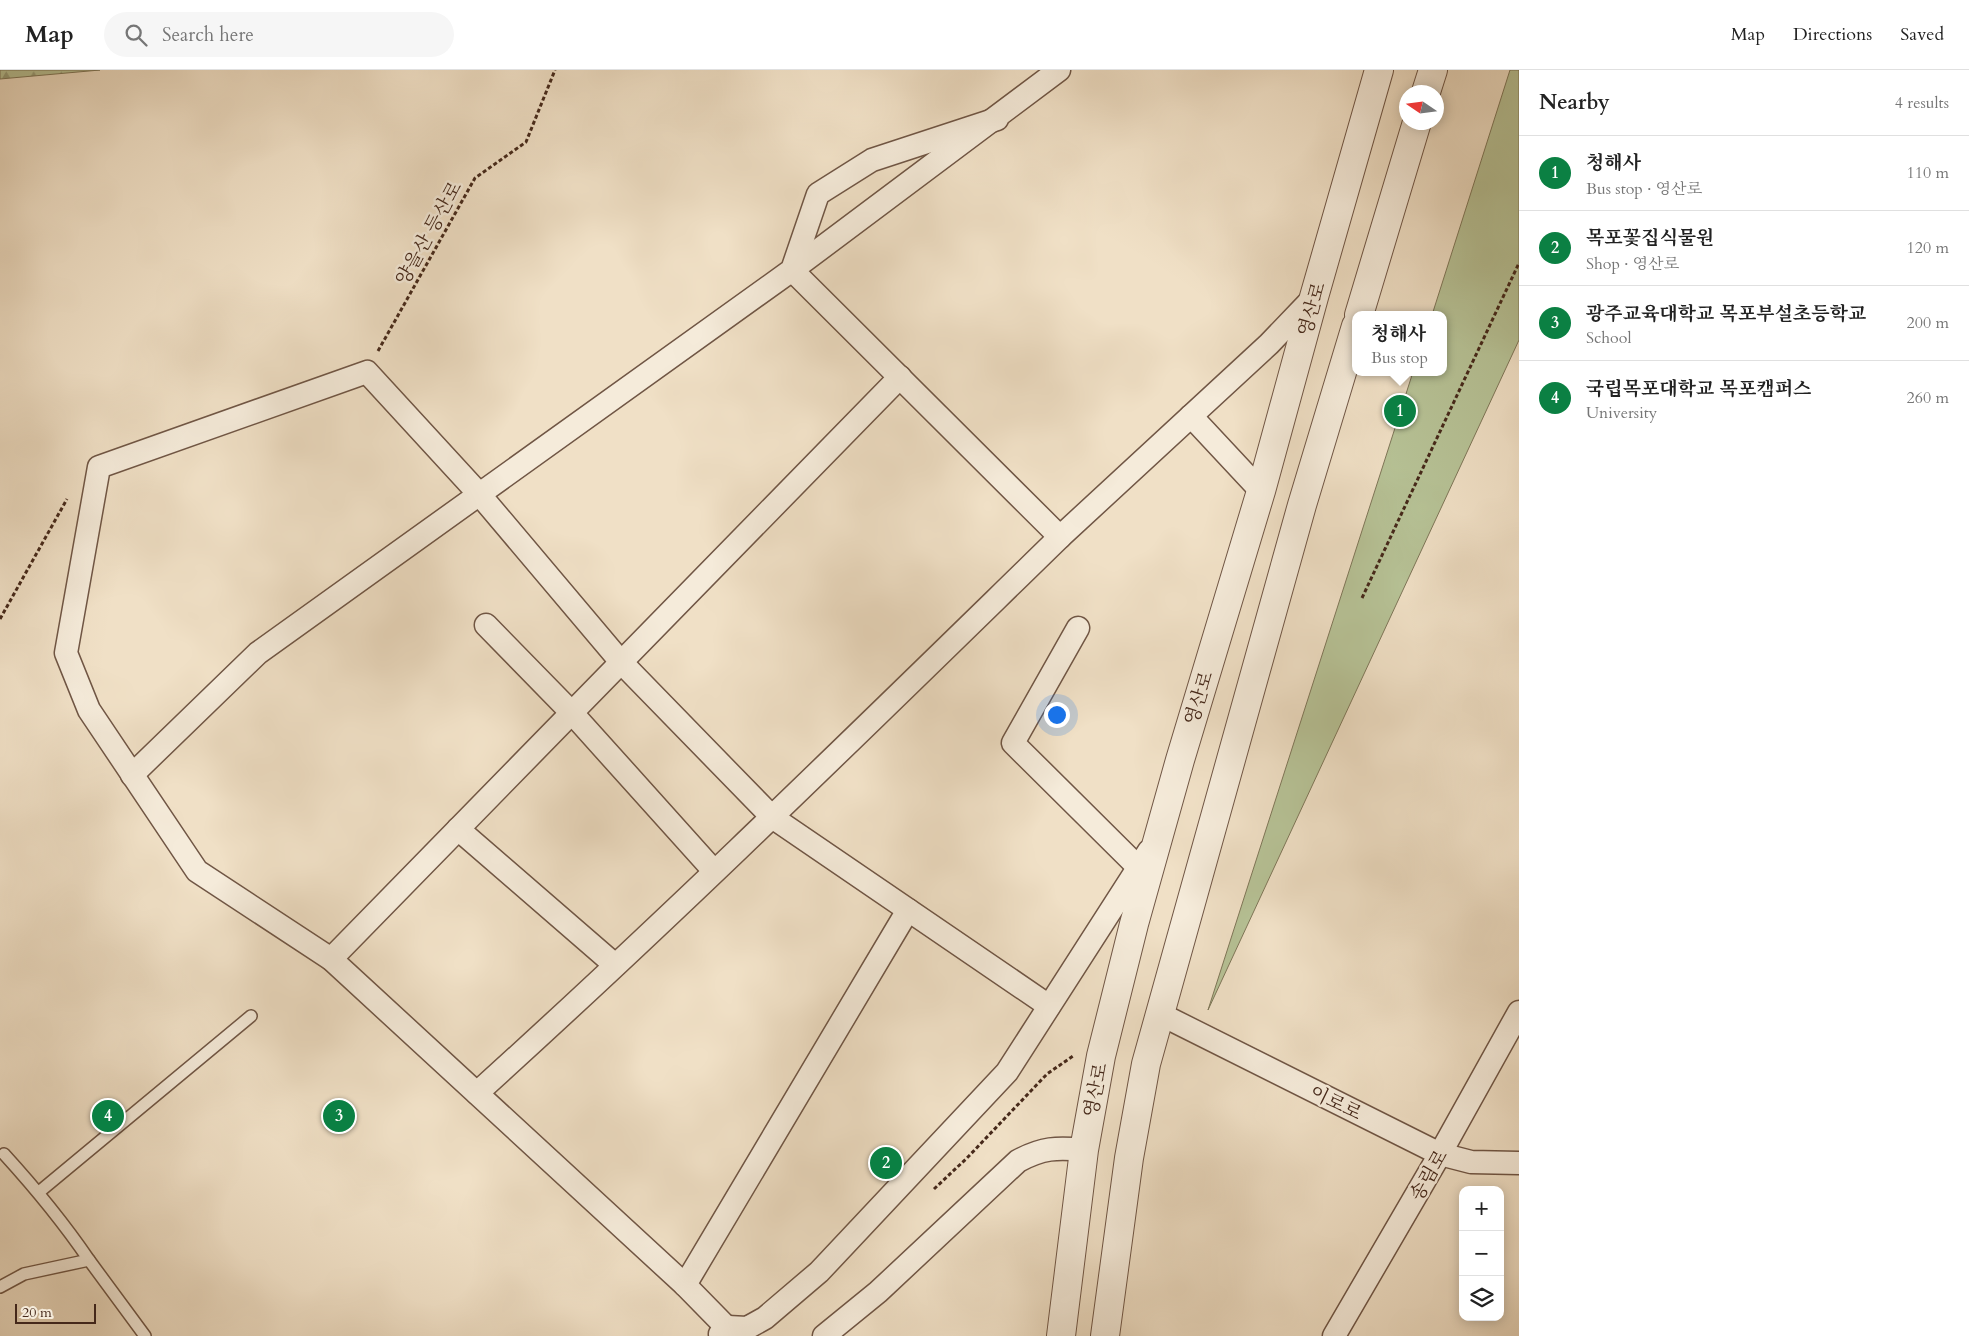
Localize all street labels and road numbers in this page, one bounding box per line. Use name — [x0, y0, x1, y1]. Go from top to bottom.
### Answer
street label: 양을산 등산로 — [390, 177, 468, 290]
street label: 영산로 — [1292, 279, 1332, 339]
street label: 영산로 — [1178, 668, 1219, 728]
street label: 영산로 — [1078, 1061, 1114, 1120]
street label: 이로로 — [1305, 1079, 1366, 1127]
street label: 송림로 — [1404, 1145, 1454, 1206]

